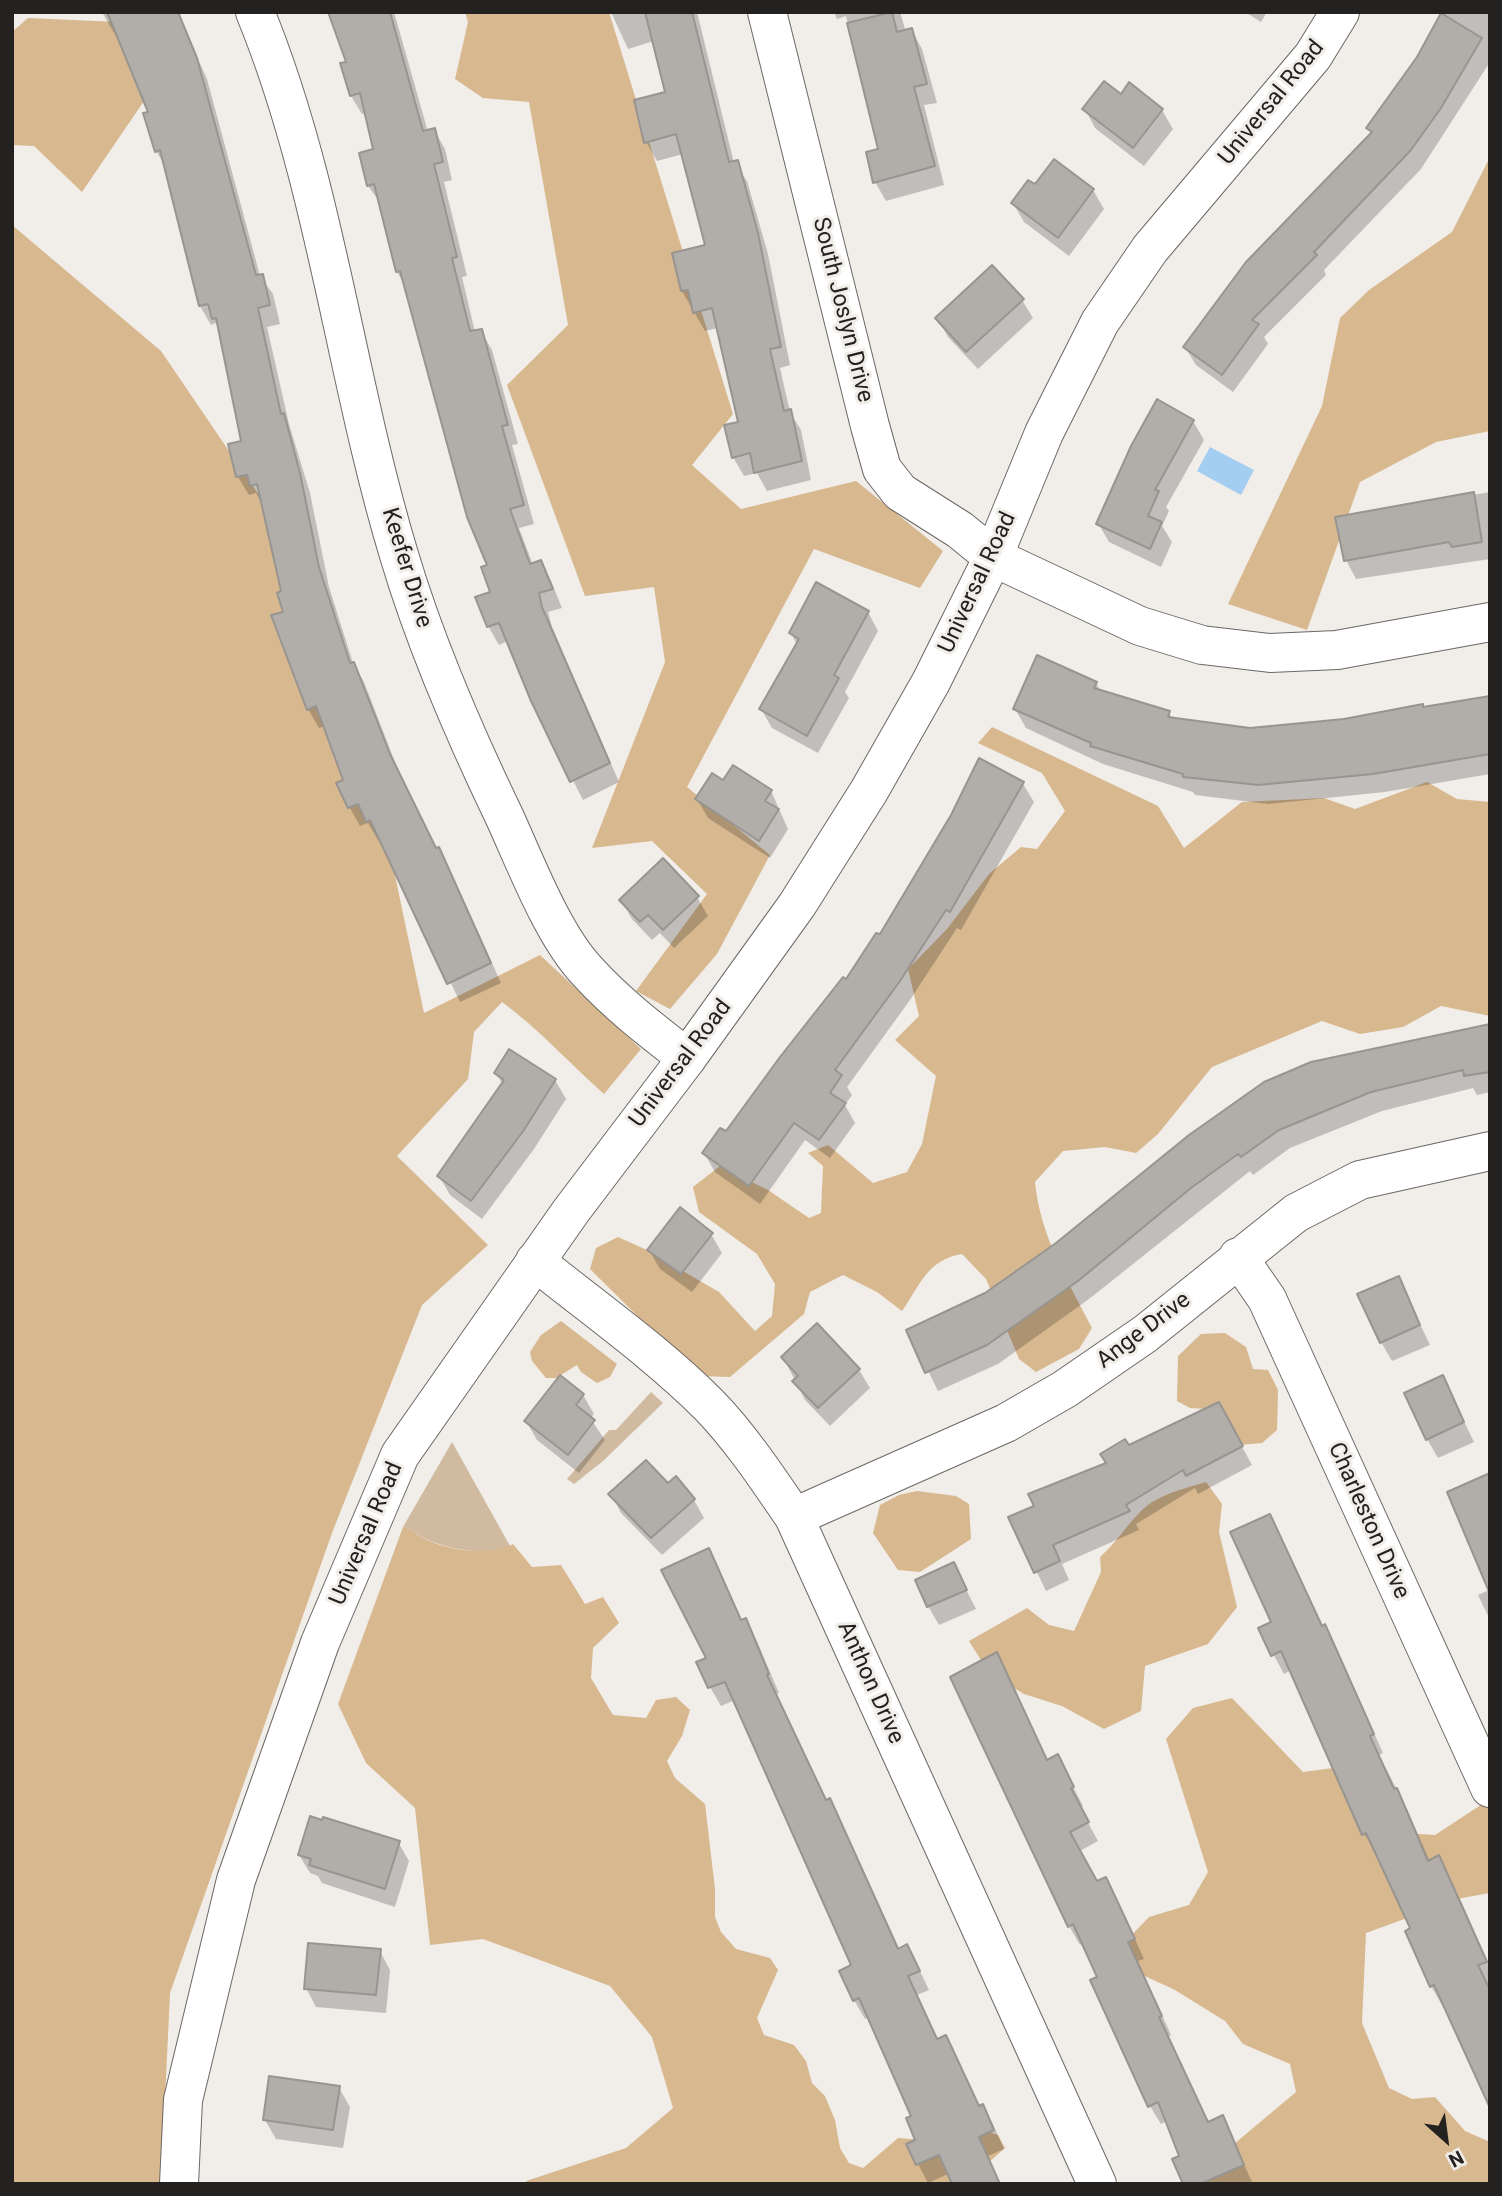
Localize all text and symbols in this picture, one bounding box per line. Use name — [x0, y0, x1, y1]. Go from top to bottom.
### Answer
street label: Universal Road — [1213, 35, 1331, 171]
street label: South Joslyn Drive — [806, 215, 878, 405]
street label: Keefer Drive — [375, 505, 437, 631]
street label: Universal Road — [933, 508, 1023, 658]
street label: Universal Road — [624, 995, 738, 1133]
street label: Ange Drive — [1092, 1287, 1196, 1375]
street label: Charleston Drive — [1321, 1439, 1415, 1603]
street label: Universal Road — [324, 1458, 410, 1610]
street label: Anthon Drive — [831, 1618, 909, 1748]
north arrow — [1411, 2105, 1481, 2175]
text: N — [1445, 2146, 1467, 2172]

